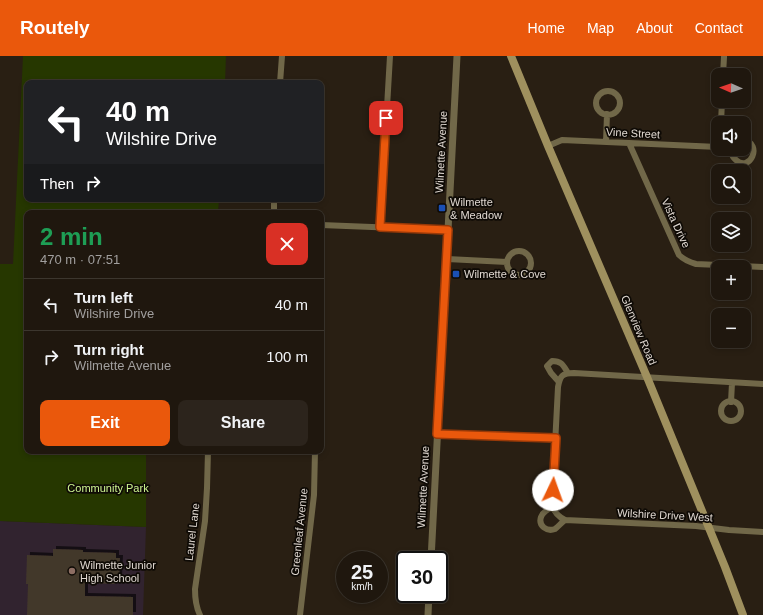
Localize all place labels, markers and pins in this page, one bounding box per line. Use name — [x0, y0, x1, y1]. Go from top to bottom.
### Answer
pin — [369, 101, 403, 135]
place label: Wilmette & Meadow — [450, 196, 502, 221]
marker: Wilmette & Meadow — [437, 203, 447, 213]
place label: Wilmette & Cove — [464, 268, 546, 280]
marker: Wilmette & Cove — [451, 269, 461, 279]
place label: Wilmette Junior High School — [80, 559, 156, 584]
marker: Wilmette Junior High School — [67, 566, 77, 576]

